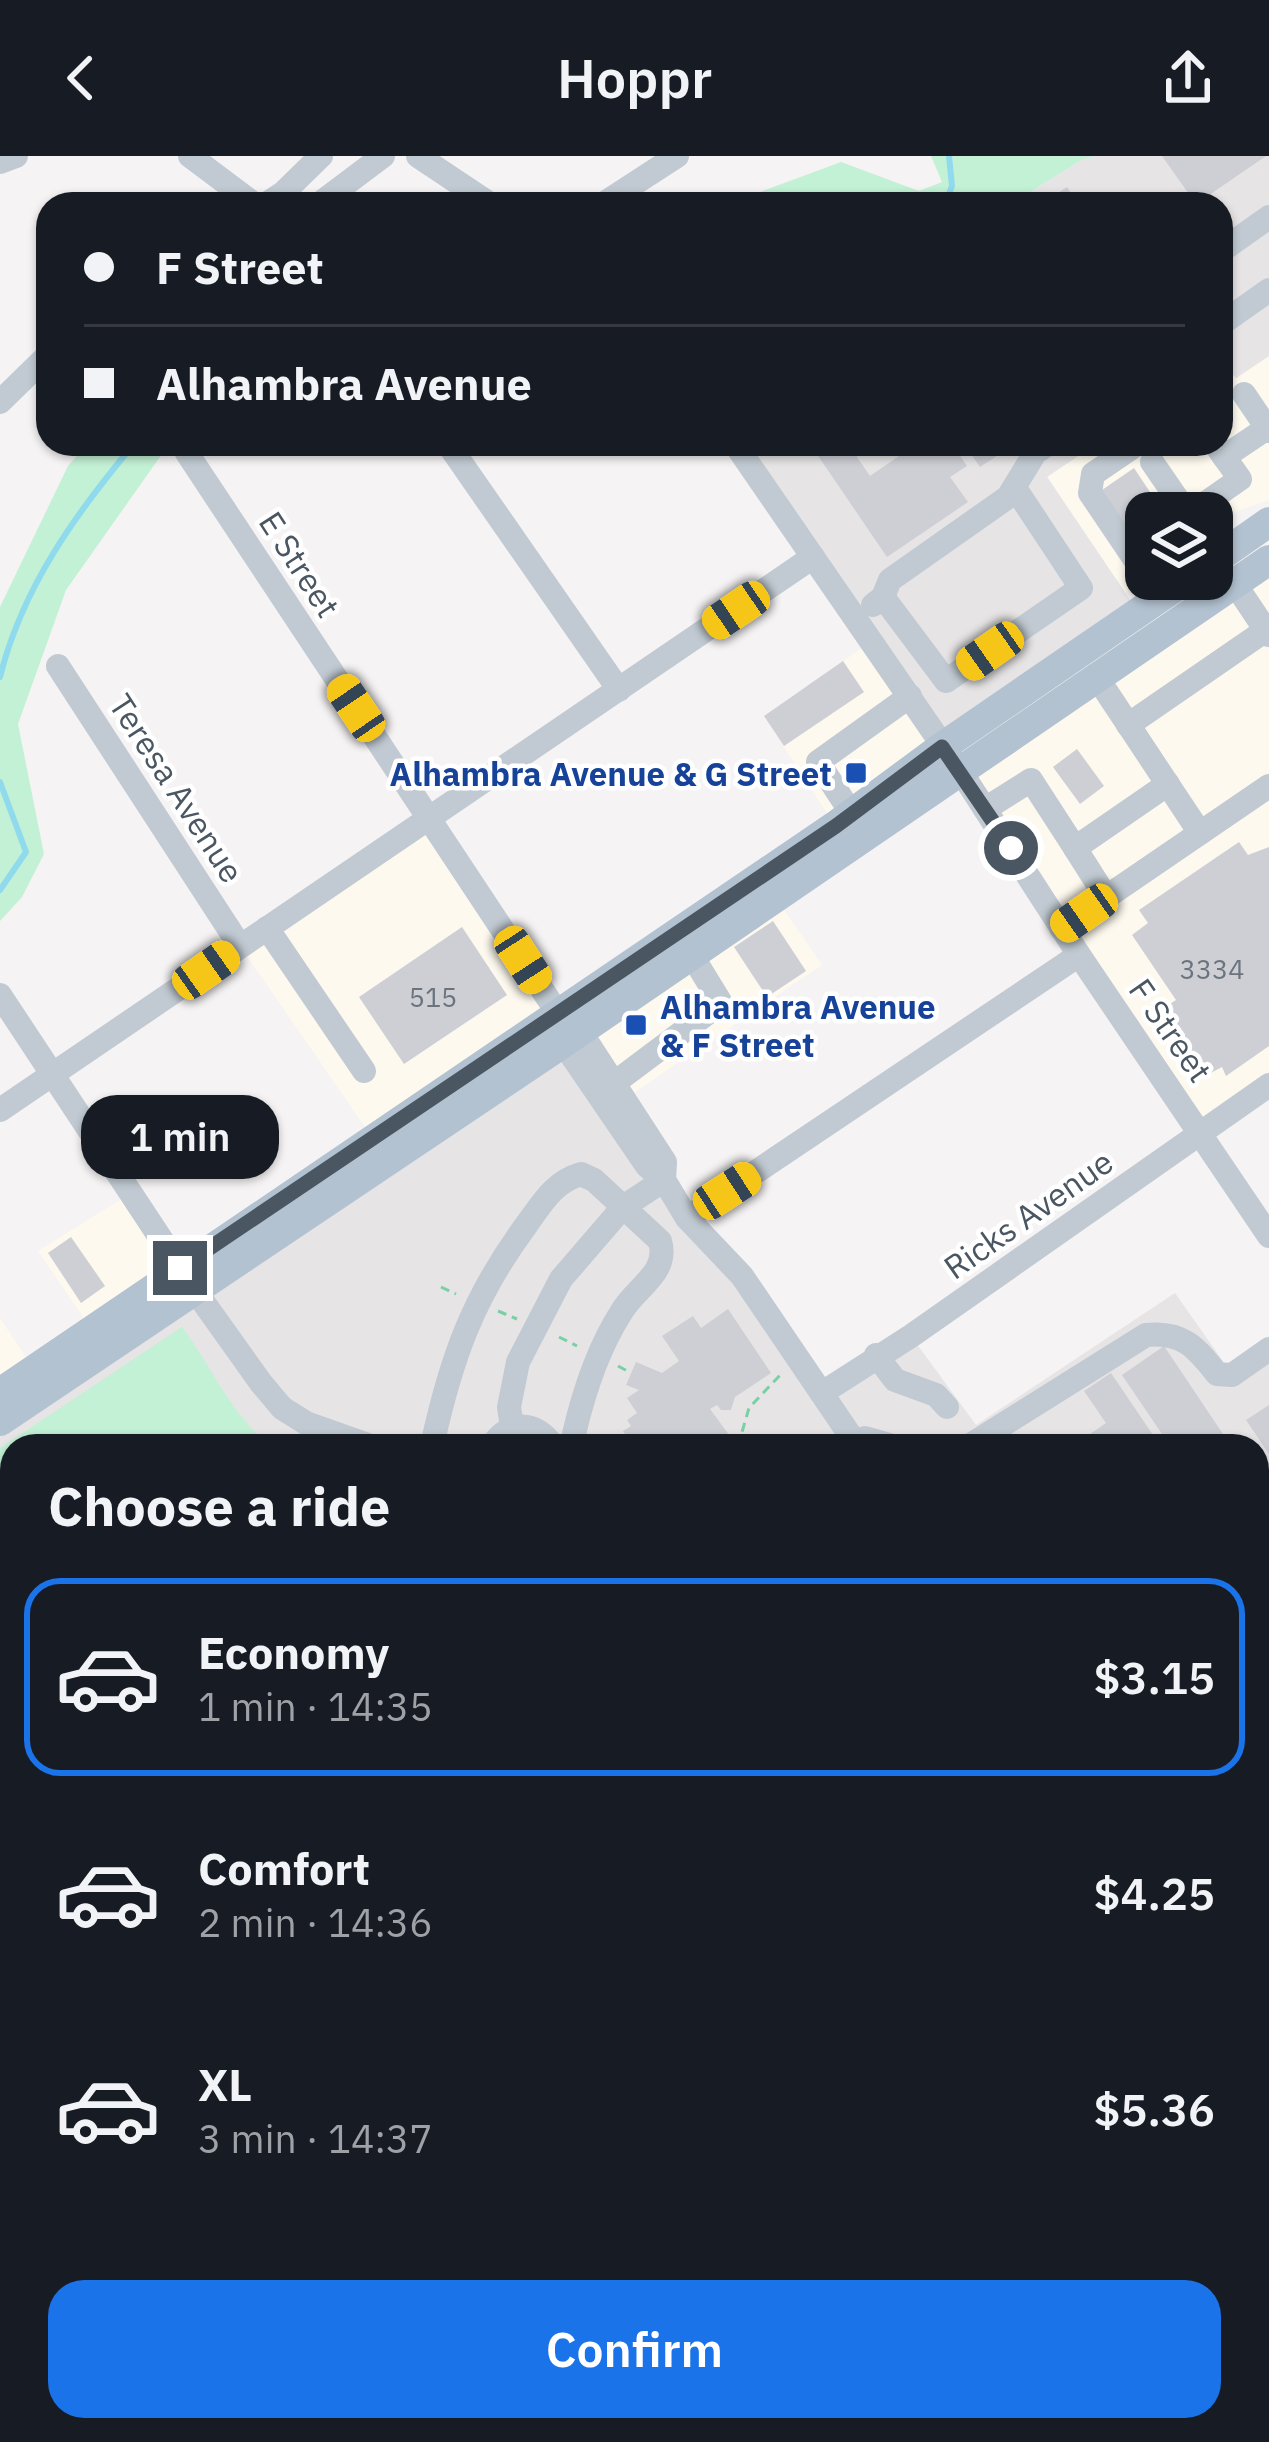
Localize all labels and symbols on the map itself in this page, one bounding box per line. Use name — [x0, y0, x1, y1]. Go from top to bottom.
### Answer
street label: E Street — [250, 503, 350, 625]
car — [696, 575, 776, 645]
car — [950, 616, 1030, 686]
car — [321, 668, 391, 748]
street label: Teresa Avenue — [100, 685, 254, 891]
place label: Alhambra Avenue & G Street — [390, 752, 832, 795]
marker: Alhambra Avenue & G Street — [843, 760, 869, 786]
route start — [984, 821, 1038, 875]
car — [1044, 878, 1124, 948]
car — [488, 920, 558, 1000]
car — [166, 935, 246, 1005]
house number: 3334 — [1180, 951, 1244, 986]
street label: F Street — [1120, 970, 1222, 1090]
house number: 515 — [409, 979, 457, 1014]
place label: Alhambra Avenue & F Street — [660, 985, 936, 1066]
marker: Alhambra Avenue & F Street — [623, 1012, 649, 1038]
callout: 1 min — [81, 1094, 279, 1178]
street label: Ricks Avenue — [935, 1140, 1121, 1288]
car — [687, 1156, 767, 1226]
route end — [153, 1241, 207, 1295]

